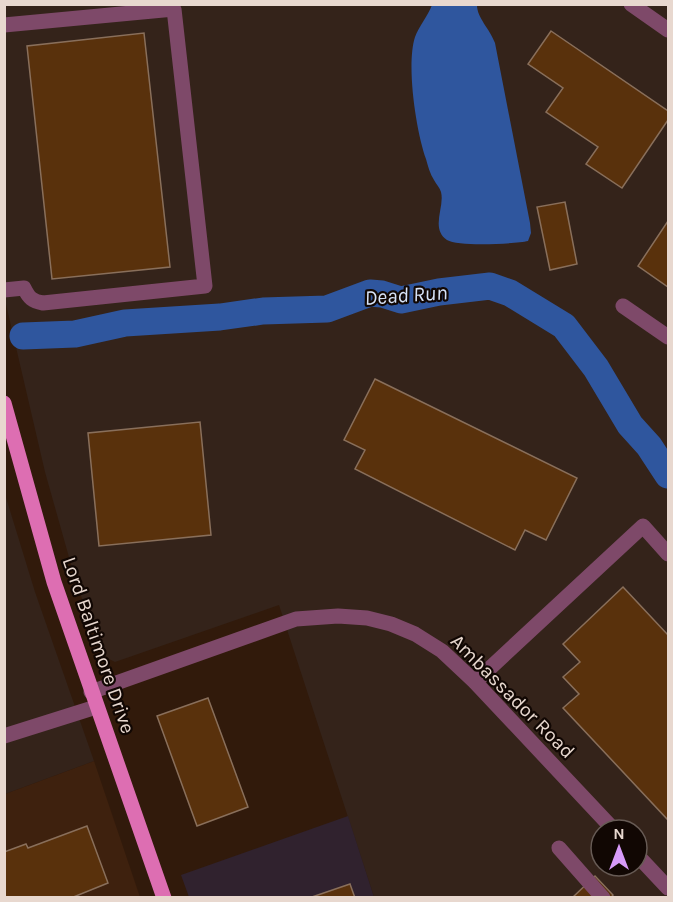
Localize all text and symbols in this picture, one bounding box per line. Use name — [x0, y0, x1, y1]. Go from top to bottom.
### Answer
water label: Dead Run — [364, 280, 448, 310]
street label: Lord Baltimore Drive — [58, 554, 140, 736]
street label: Ambassador Road — [446, 630, 579, 763]
north arrow — [589, 818, 649, 878]
text: N — [613, 824, 625, 843]

